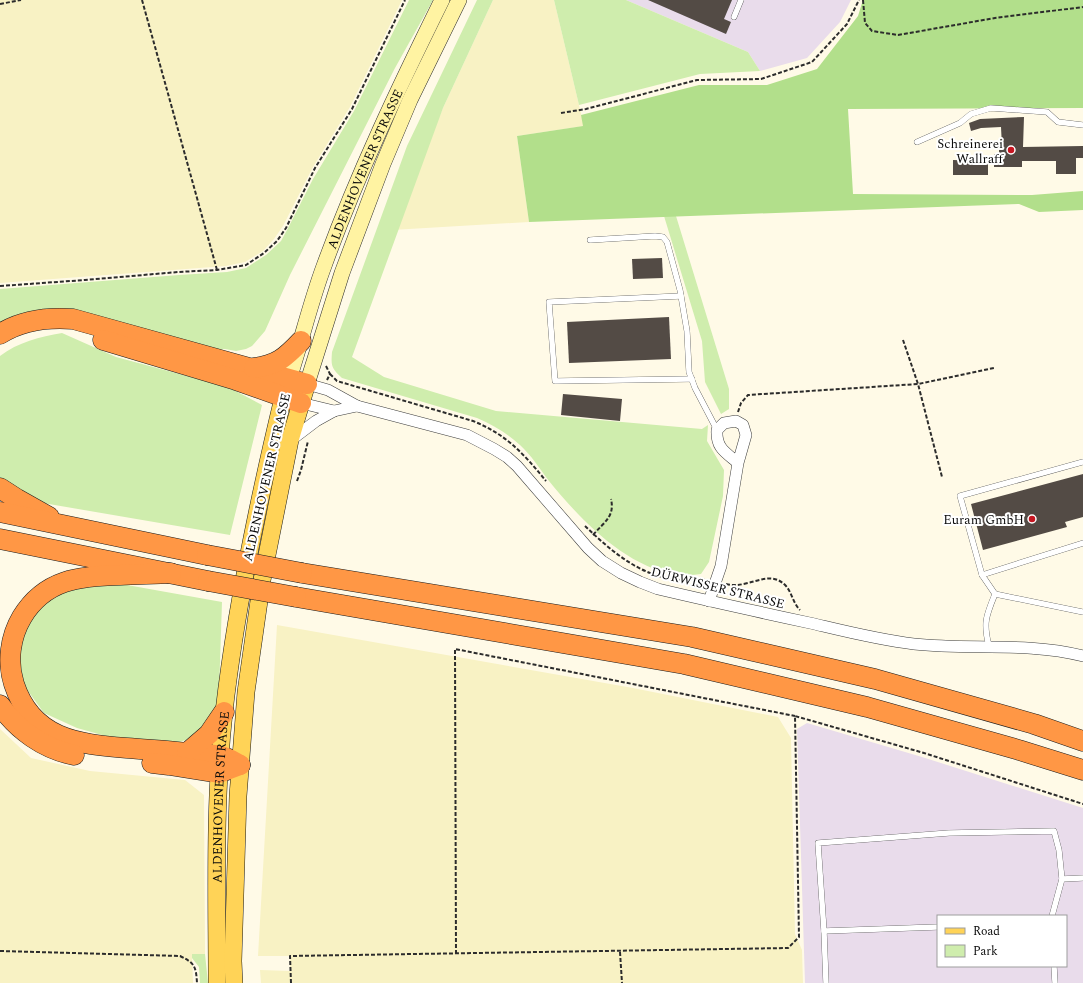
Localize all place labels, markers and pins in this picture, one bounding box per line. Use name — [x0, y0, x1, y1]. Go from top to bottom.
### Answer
place label: Schreinerei Wallraff — [937, 134, 1004, 169]
marker: Schreinerei Wallraff — [1006, 145, 1016, 155]
place label: Euram GmbH — [943, 510, 1024, 530]
marker: Euram GmbH — [1027, 514, 1037, 524]

